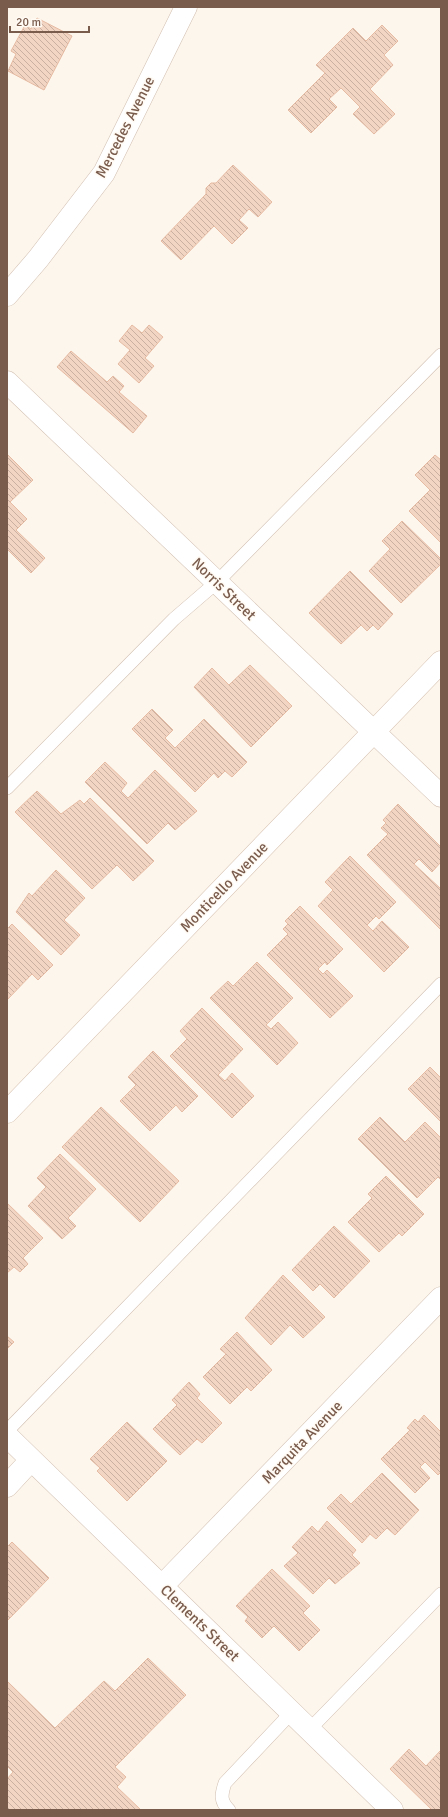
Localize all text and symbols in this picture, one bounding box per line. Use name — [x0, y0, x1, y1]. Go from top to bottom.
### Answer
scale bar — [10, 8, 89, 34]
text: 20 m — [16, 15, 41, 30]
street label: Mercedes Avenue — [92, 73, 158, 181]
street label: Norris Street — [188, 554, 260, 624]
street label: Monticello Avenue — [176, 838, 272, 936]
street label: Marquita Avenue — [258, 1397, 346, 1487]
street label: Clements Street — [157, 1581, 243, 1665]

